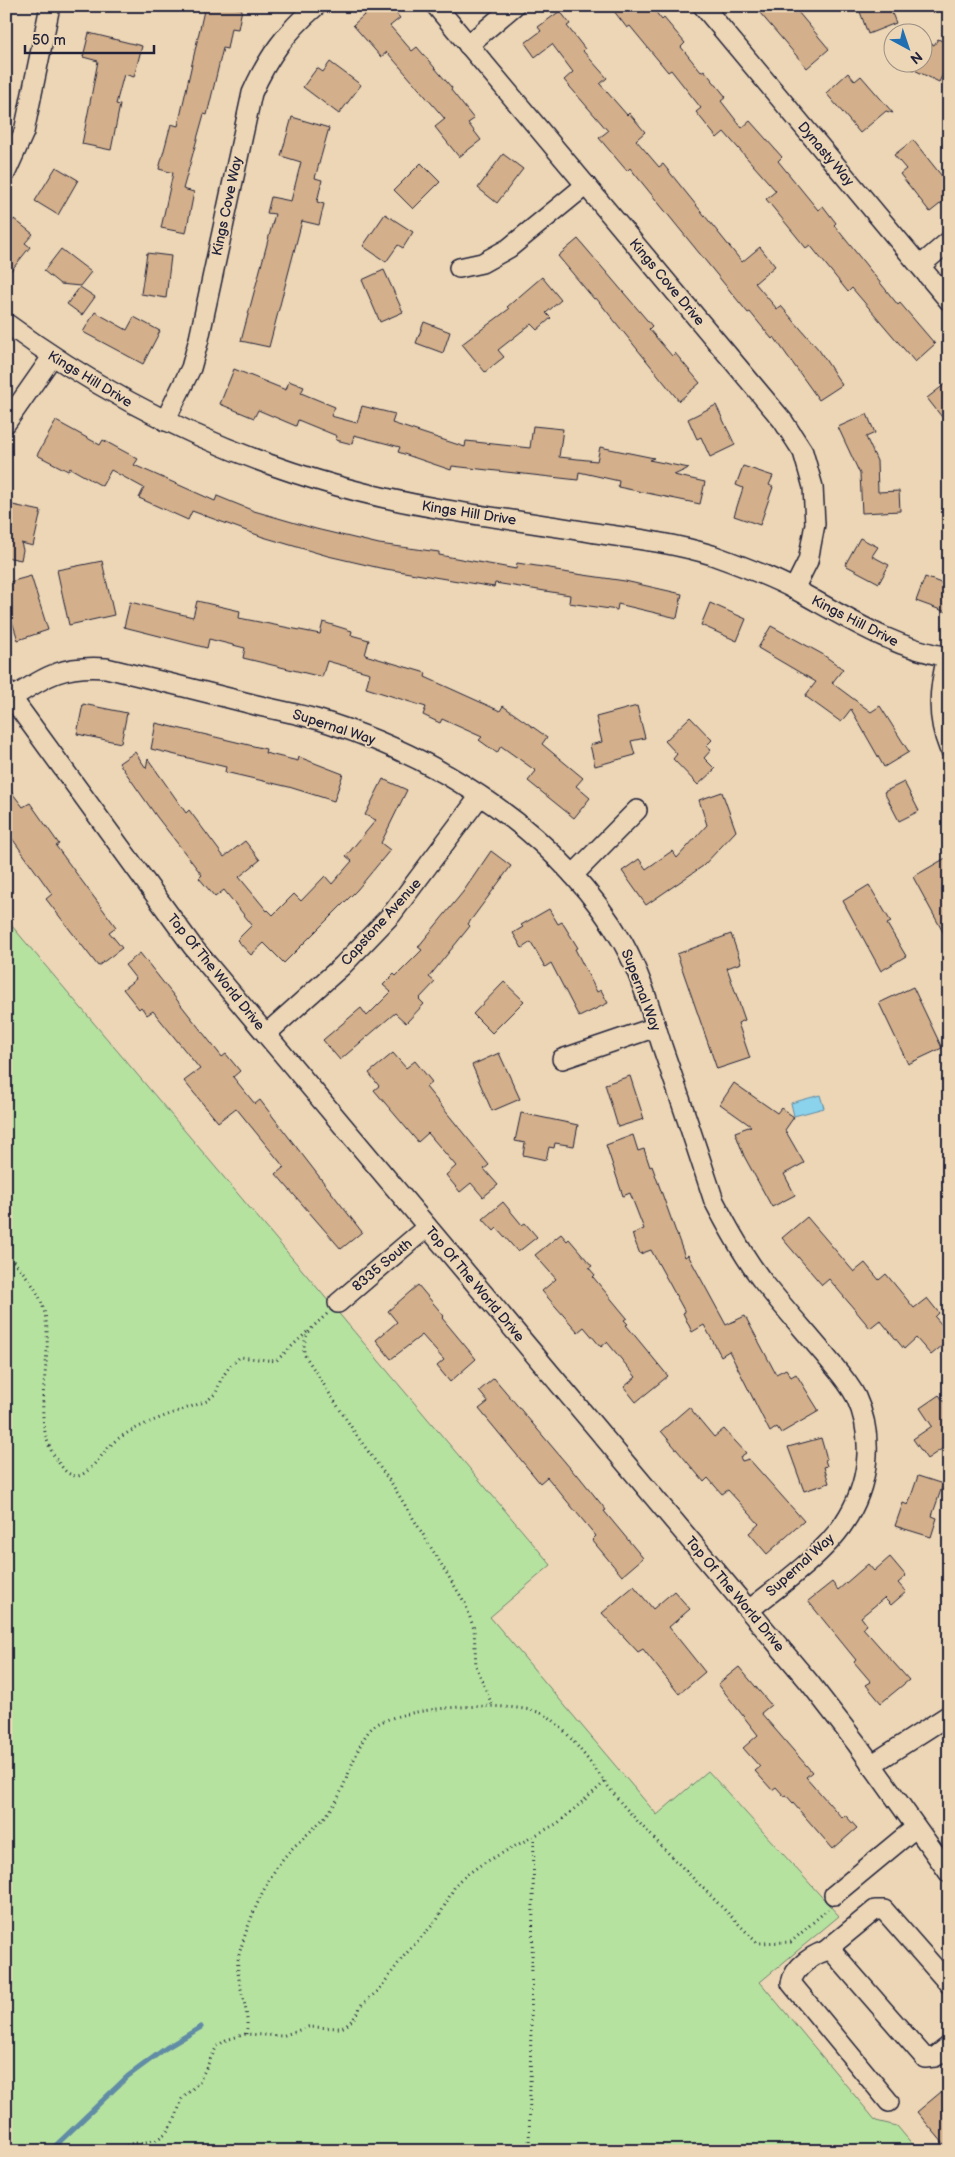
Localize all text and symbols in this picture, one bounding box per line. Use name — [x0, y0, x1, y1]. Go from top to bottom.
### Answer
scale bar — [25, 22, 154, 54]
north arrow — [882, 22, 932, 72]
text: 50 m — [32, 31, 66, 50]
text: N — [907, 48, 926, 67]
street label: Dynasty Way — [794, 118, 858, 190]
street label: Kings Cove Way — [208, 154, 246, 257]
street label: Kings Cove Drive — [626, 235, 708, 329]
street label: Kings Hill Drive — [45, 347, 135, 411]
street label: Kings Hill Drive — [421, 497, 517, 529]
street label: Kings Hill Drive — [809, 592, 901, 650]
street label: Supernal Way — [290, 706, 378, 749]
street label: Capstone Avenue — [337, 875, 425, 969]
street label: Top Of The World Drive — [164, 910, 268, 1034]
street label: Supernal Way — [618, 947, 665, 1034]
street label: Top Of The World Drive — [422, 1223, 528, 1345]
street label: 8335 South — [349, 1235, 416, 1295]
street label: Supernal Way — [762, 1529, 838, 1600]
street label: Top Of The World Drive — [682, 1533, 788, 1655]

